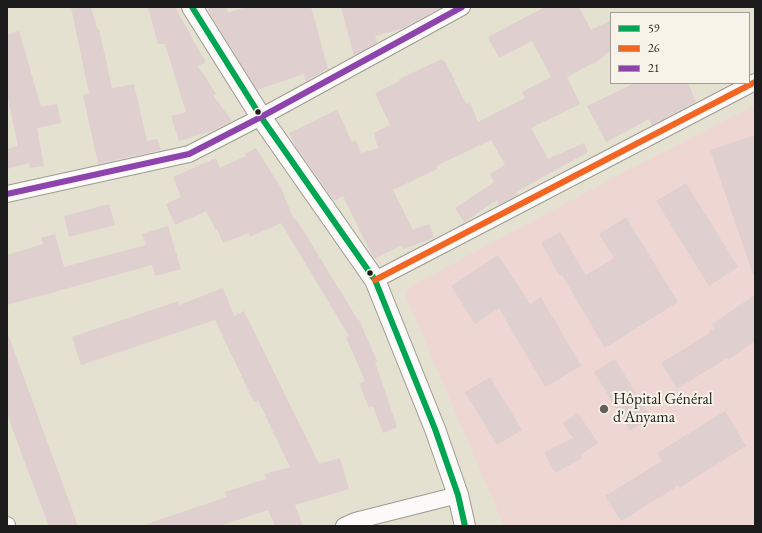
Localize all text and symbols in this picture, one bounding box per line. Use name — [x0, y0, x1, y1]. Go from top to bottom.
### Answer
legend — [610, 12, 750, 84]
text: 59 — [648, 20, 660, 36]
text: 26 — [648, 40, 660, 56]
text: 21 — [648, 60, 660, 76]
unlabelled marker — [253, 107, 263, 117]
unlabelled marker — [365, 268, 375, 278]
place label: Hôpital Général d'Anyama — [613, 390, 713, 428]
marker: Hôpital Général d'Anyama — [598, 403, 610, 415]

